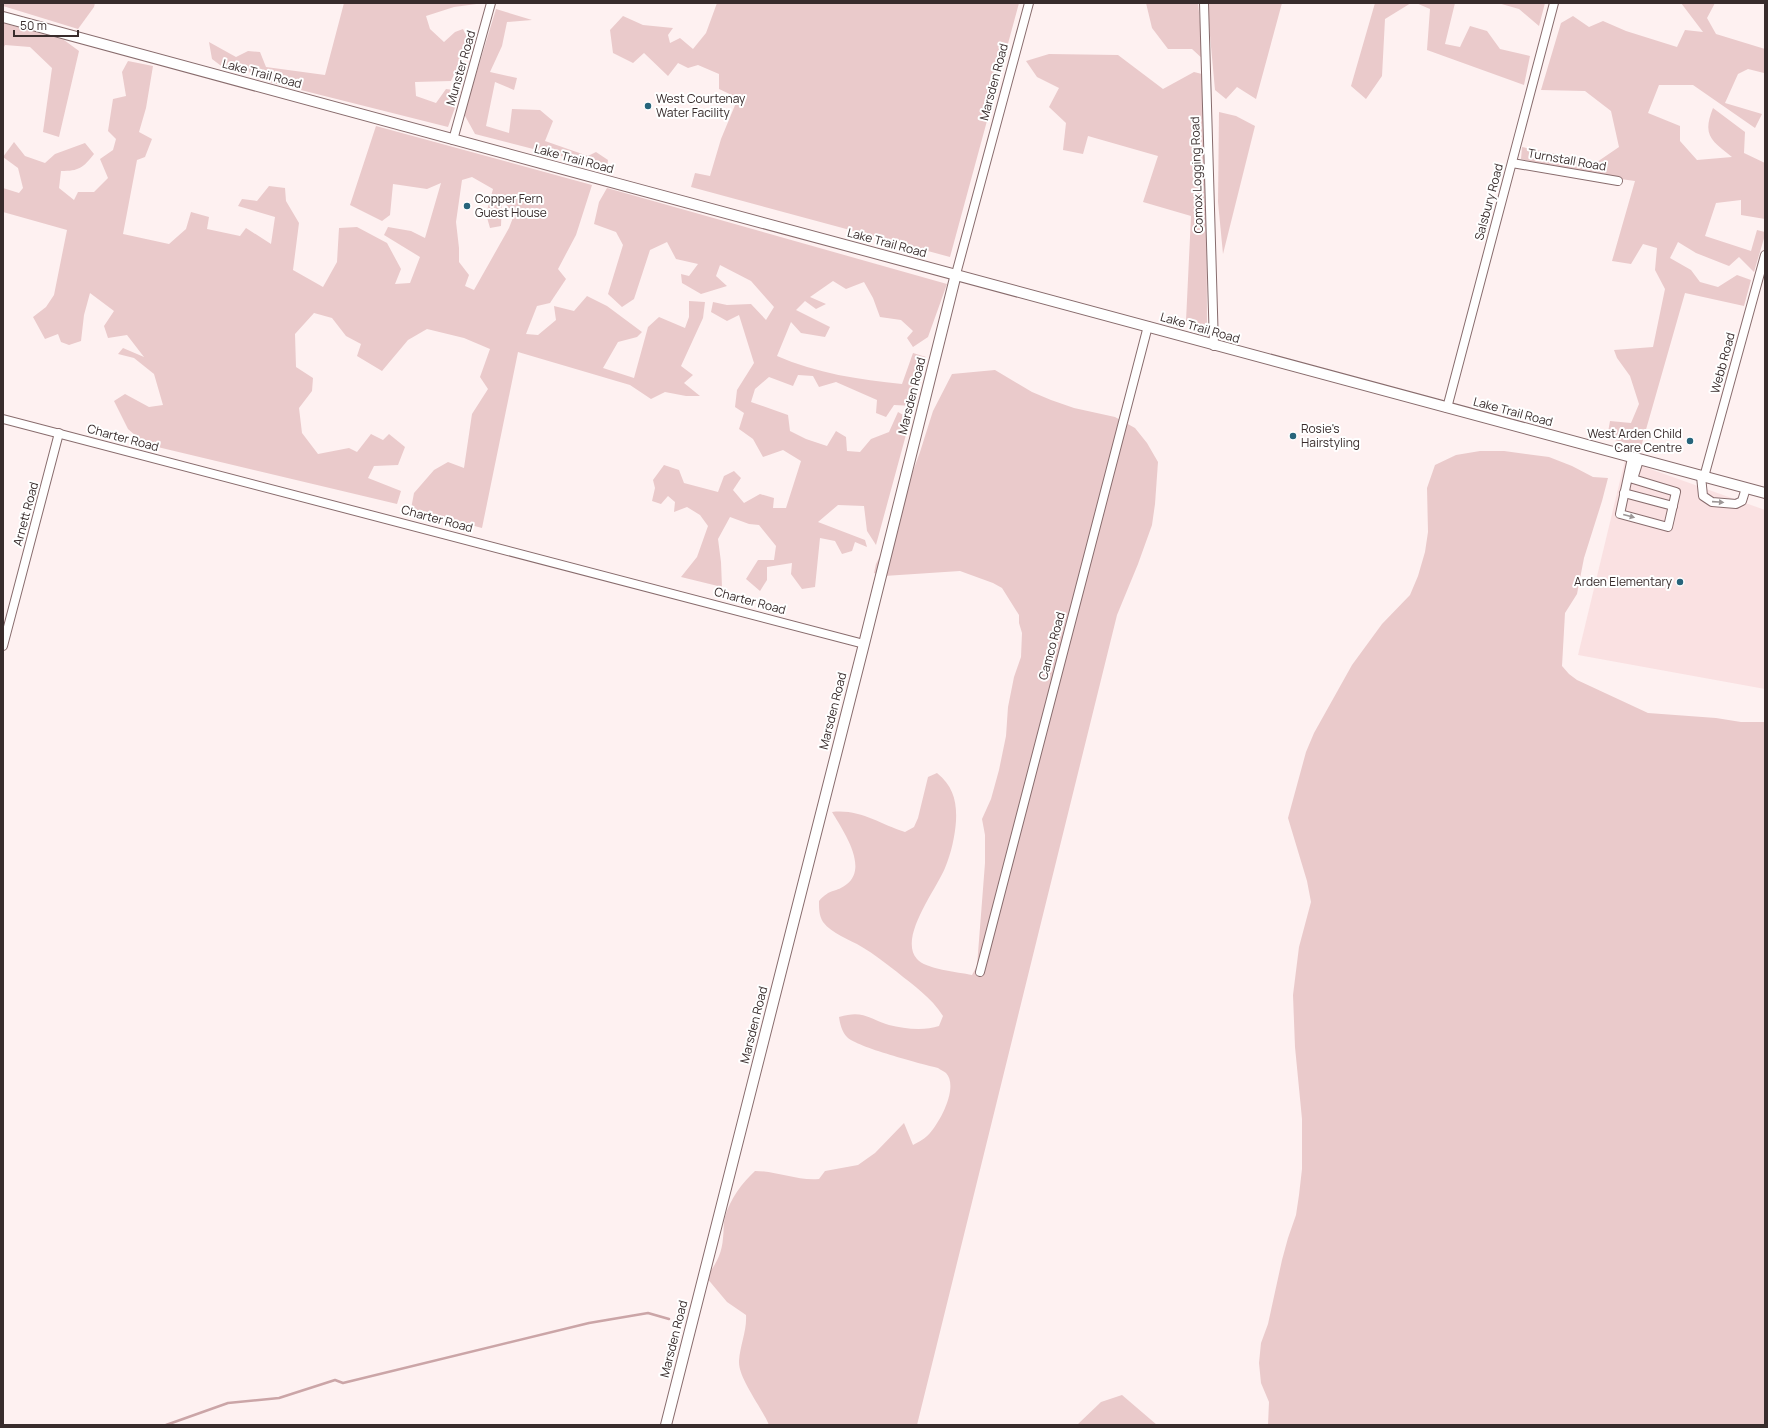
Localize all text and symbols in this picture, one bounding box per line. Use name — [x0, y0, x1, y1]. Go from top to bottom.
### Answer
scale bar — [14, 12, 78, 38]
text: 50 m — [20, 17, 47, 34]
street label: Munster Road — [442, 28, 479, 107]
street label: Marsden Road — [975, 41, 1012, 122]
street label: Lake Trail Road — [220, 55, 304, 92]
place label: West Courtenay Water Facility — [656, 90, 746, 121]
marker: West Courtenay Water Facility — [643, 101, 653, 111]
street label: Comox Logging Road — [1186, 116, 1207, 234]
street label: Lake Trail Road — [532, 140, 616, 177]
street label: Turnstall Road — [1527, 144, 1608, 175]
street label: Salsbury Road — [1470, 162, 1507, 242]
place label: Copper Fern Guest House — [475, 190, 547, 221]
marker: Copper Fern Guest House — [462, 201, 472, 211]
street label: Lake Trail Road — [845, 224, 929, 261]
street label: Lake Trail Road — [1158, 308, 1242, 347]
street label: Webb Road — [1706, 330, 1739, 395]
street label: Marsden Road — [894, 355, 929, 436]
street label: Lake Trail Road — [1471, 393, 1555, 430]
street label: Charter Road — [85, 420, 161, 455]
place label: Rosie's Hairstyling — [1301, 420, 1360, 451]
place label: West Arden Child Care Centre — [1587, 425, 1682, 456]
marker: Rosie's Hairstyling — [1288, 431, 1298, 441]
marker: West Arden Child Care Centre — [1685, 436, 1695, 446]
street label: Arnett Road — [9, 480, 42, 548]
one-way arrow — [1712, 499, 1724, 506]
street label: Charter Road — [399, 501, 475, 536]
one-way arrow — [1623, 514, 1635, 520]
place label: Arden Elementary — [1574, 573, 1673, 590]
marker: Arden Elementary — [1675, 577, 1685, 587]
street label: Charter Road — [712, 583, 788, 618]
street label: Camco Road — [1034, 610, 1069, 682]
street label: Marsden Road — [815, 670, 850, 751]
street label: Marsden Road — [736, 984, 771, 1065]
street label: Marsden Road — [656, 1298, 691, 1379]

